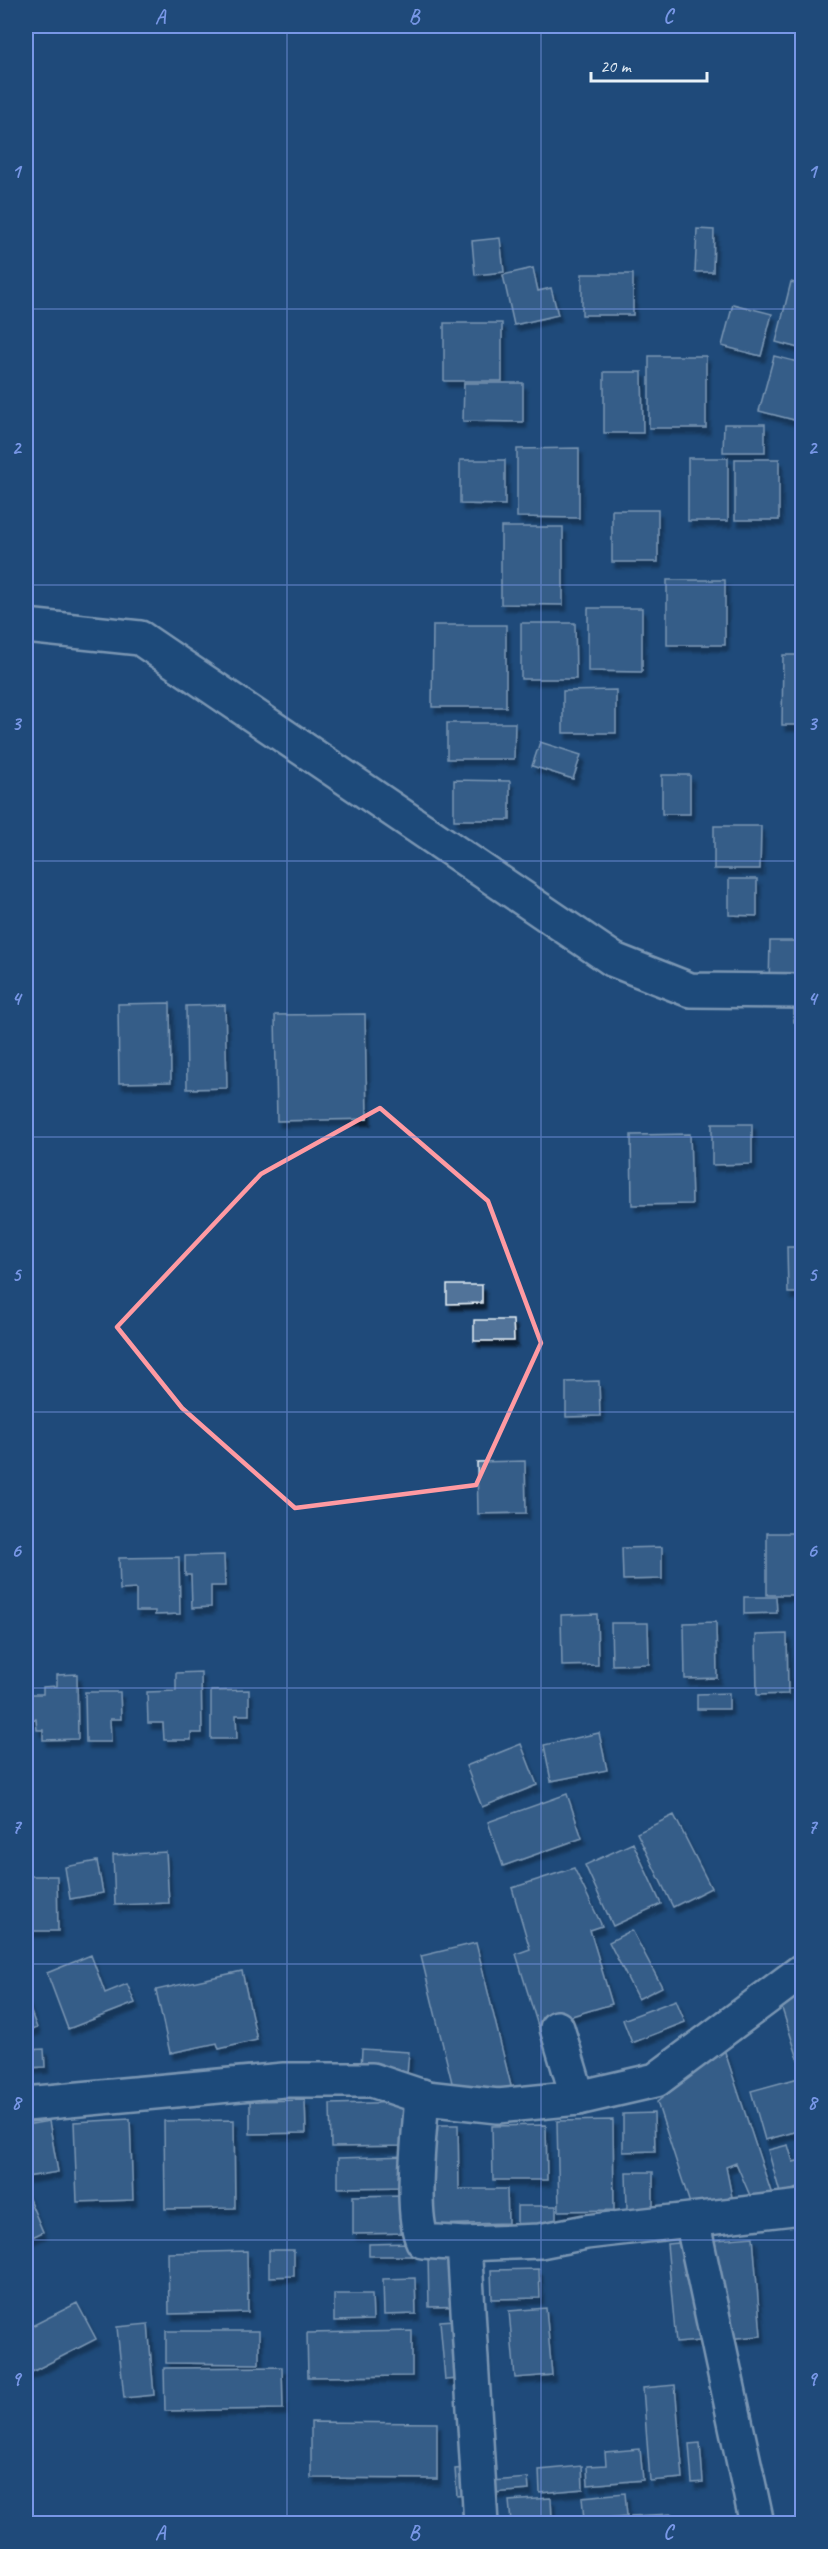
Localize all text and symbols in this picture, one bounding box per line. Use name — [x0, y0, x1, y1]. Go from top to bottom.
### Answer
text: A — [155, 4, 167, 29]
text: B — [409, 4, 421, 29]
text: C — [663, 4, 675, 29]
scale bar — [591, 45, 706, 83]
text: 20 m — [600, 55, 633, 77]
text: 1 — [12, 159, 23, 184]
text: 1 — [808, 159, 819, 184]
text: 2 — [12, 435, 23, 460]
text: 2 — [808, 435, 819, 460]
text: 3 — [12, 711, 23, 736]
text: 3 — [808, 711, 819, 736]
text: 4 — [12, 986, 24, 1011]
text: 4 — [808, 986, 820, 1011]
text: 5 — [12, 1262, 23, 1287]
text: 5 — [808, 1262, 819, 1287]
text: 6 — [11, 1538, 22, 1563]
text: 6 — [807, 1538, 818, 1563]
text: 7 — [12, 1814, 23, 1839]
text: 7 — [808, 1814, 819, 1839]
text: 8 — [12, 2090, 24, 2115]
text: 8 — [808, 2090, 820, 2115]
text: 9 — [12, 2366, 23, 2391]
text: 9 — [808, 2366, 819, 2391]
text: A — [155, 2520, 167, 2545]
text: B — [409, 2520, 421, 2545]
text: C — [663, 2520, 675, 2545]

